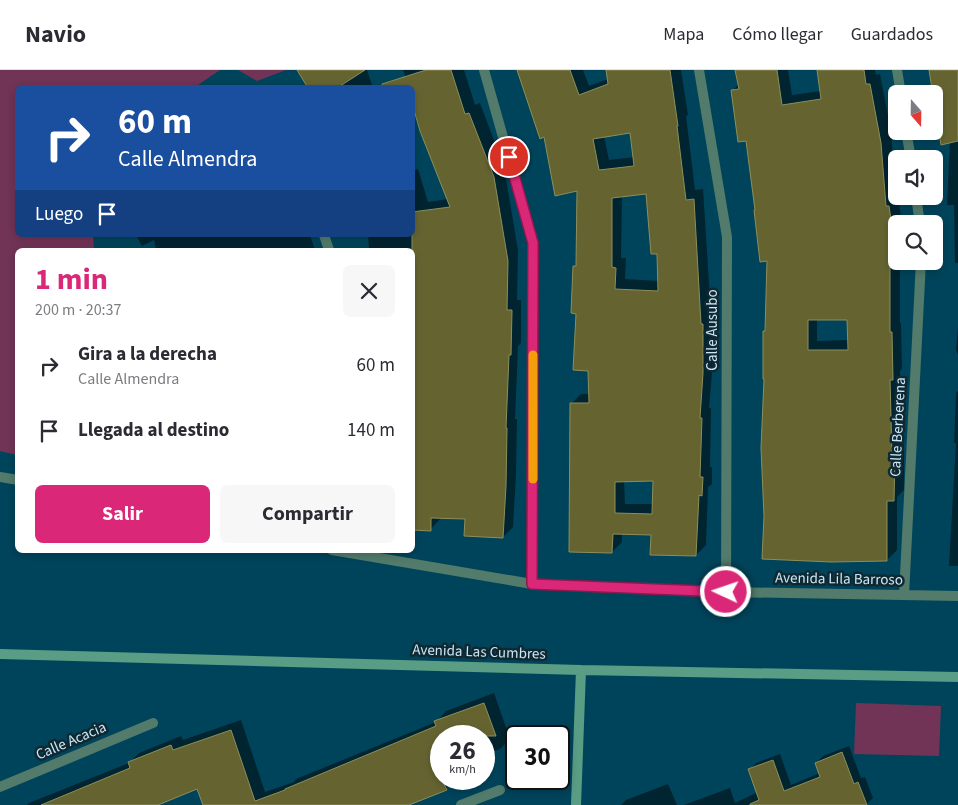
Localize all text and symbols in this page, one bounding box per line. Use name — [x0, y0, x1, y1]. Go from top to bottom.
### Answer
text: Navio — [25, 17, 86, 52]
text: Mapa — [663, 22, 704, 47]
text: Cómo llegar — [732, 22, 823, 47]
text: Guardados — [851, 22, 933, 47]
north arrow — [888, 85, 942, 140]
map controls — [888, 85, 943, 270]
text: 60 m — [118, 97, 192, 147]
icon: right — [35, 105, 100, 170]
pin — [488, 136, 530, 178]
text: Calle Almendra — [118, 143, 257, 175]
icon: arrive — [495, 143, 523, 171]
button: sound — [888, 150, 943, 205]
icon: arrive — [93, 200, 121, 228]
text: Luego — [35, 201, 83, 228]
button: search — [888, 215, 943, 270]
text: 1 min — [35, 258, 108, 301]
button: close — [343, 265, 395, 317]
street label: Calle Ausubo — [702, 289, 723, 371]
text: 200 m · 20:37 — [35, 299, 122, 321]
text: Gira a la derecha — [78, 341, 217, 368]
icon: right — [35, 352, 63, 380]
text: 60 m — [357, 352, 395, 379]
text: Calle Almendra — [78, 368, 179, 390]
street label: Calle Berberena — [885, 377, 911, 477]
icon: arrive — [35, 417, 63, 445]
text: Llegada al destino — [78, 417, 229, 444]
text: 140 m — [347, 417, 395, 444]
button: Salir — [35, 485, 210, 543]
button: Compartir — [220, 485, 395, 543]
position arrow — [699, 565, 751, 617]
street label: Avenida Lila Barroso — [775, 567, 903, 591]
street label: Avenida Las Cumbres — [412, 639, 546, 665]
street label: Calle Acacia — [33, 717, 109, 765]
speed limit sign: 30 — [505, 725, 570, 790]
text: 26 — [449, 733, 476, 769]
text: km/h — [449, 761, 476, 778]

